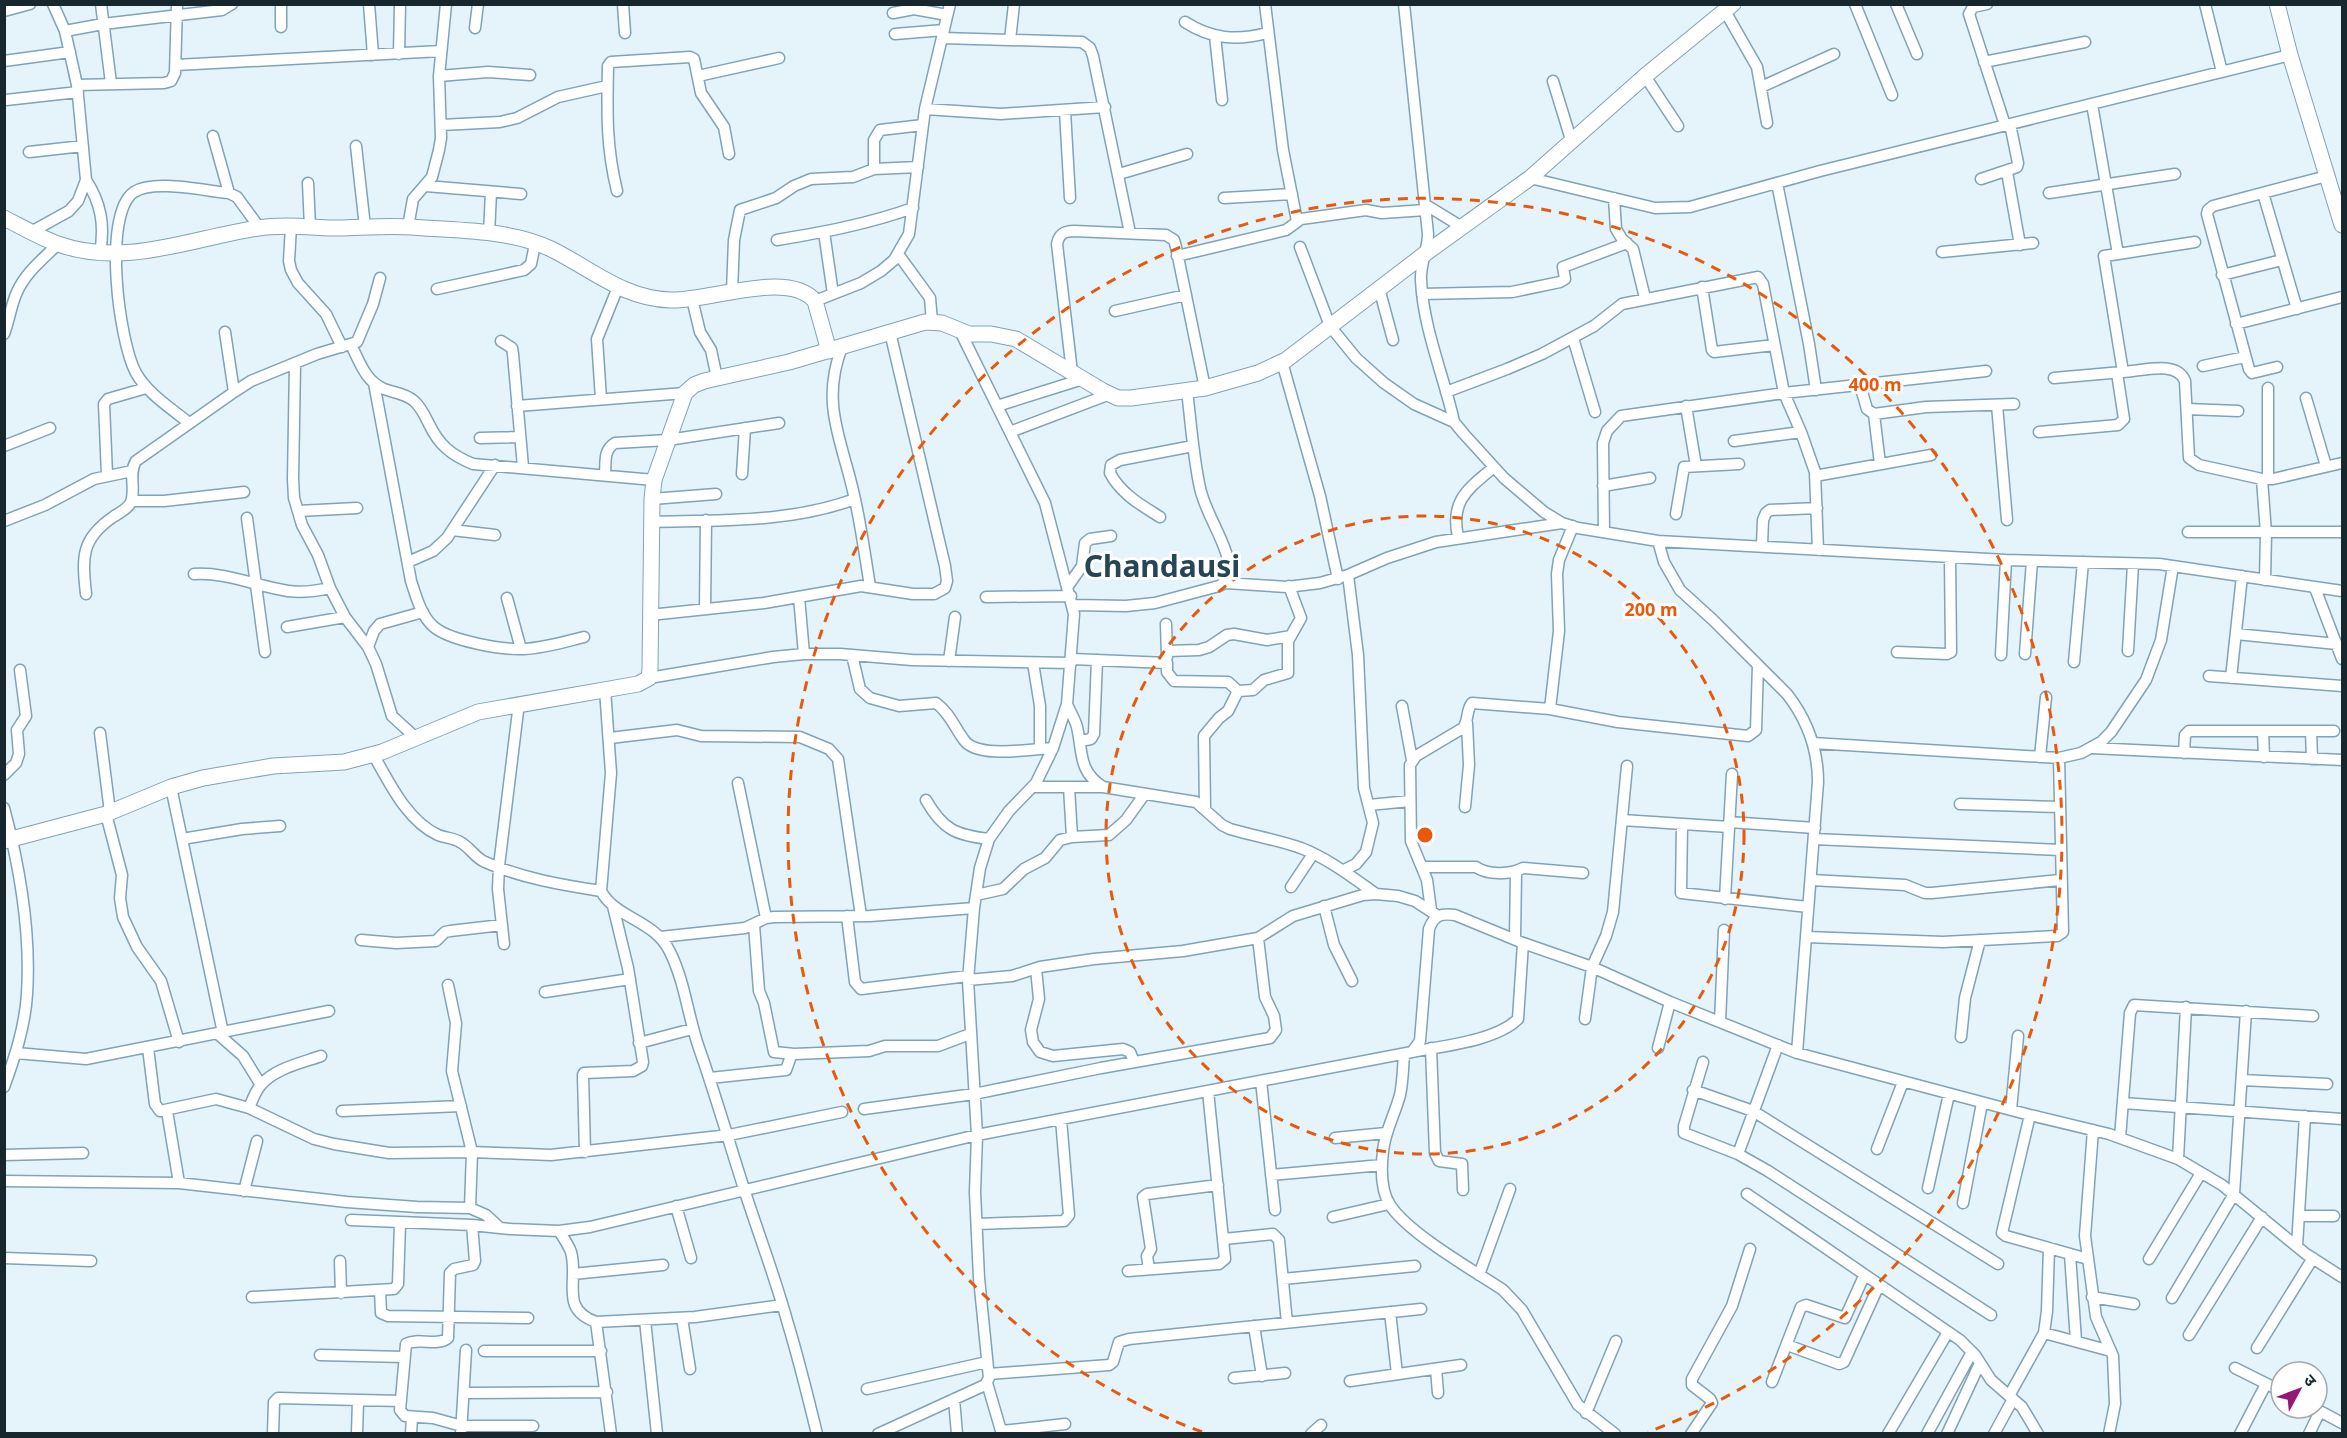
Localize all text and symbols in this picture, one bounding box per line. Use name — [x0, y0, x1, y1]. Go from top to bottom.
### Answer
text: 400 m — [1848, 372, 1902, 396]
district label: Chandausi — [1084, 545, 1240, 586]
text: 200 m — [1624, 597, 1678, 621]
centre of rings — [1415, 825, 1435, 845]
north arrow — [2269, 1360, 2329, 1420]
text: उ — [2299, 1369, 2322, 1391]

